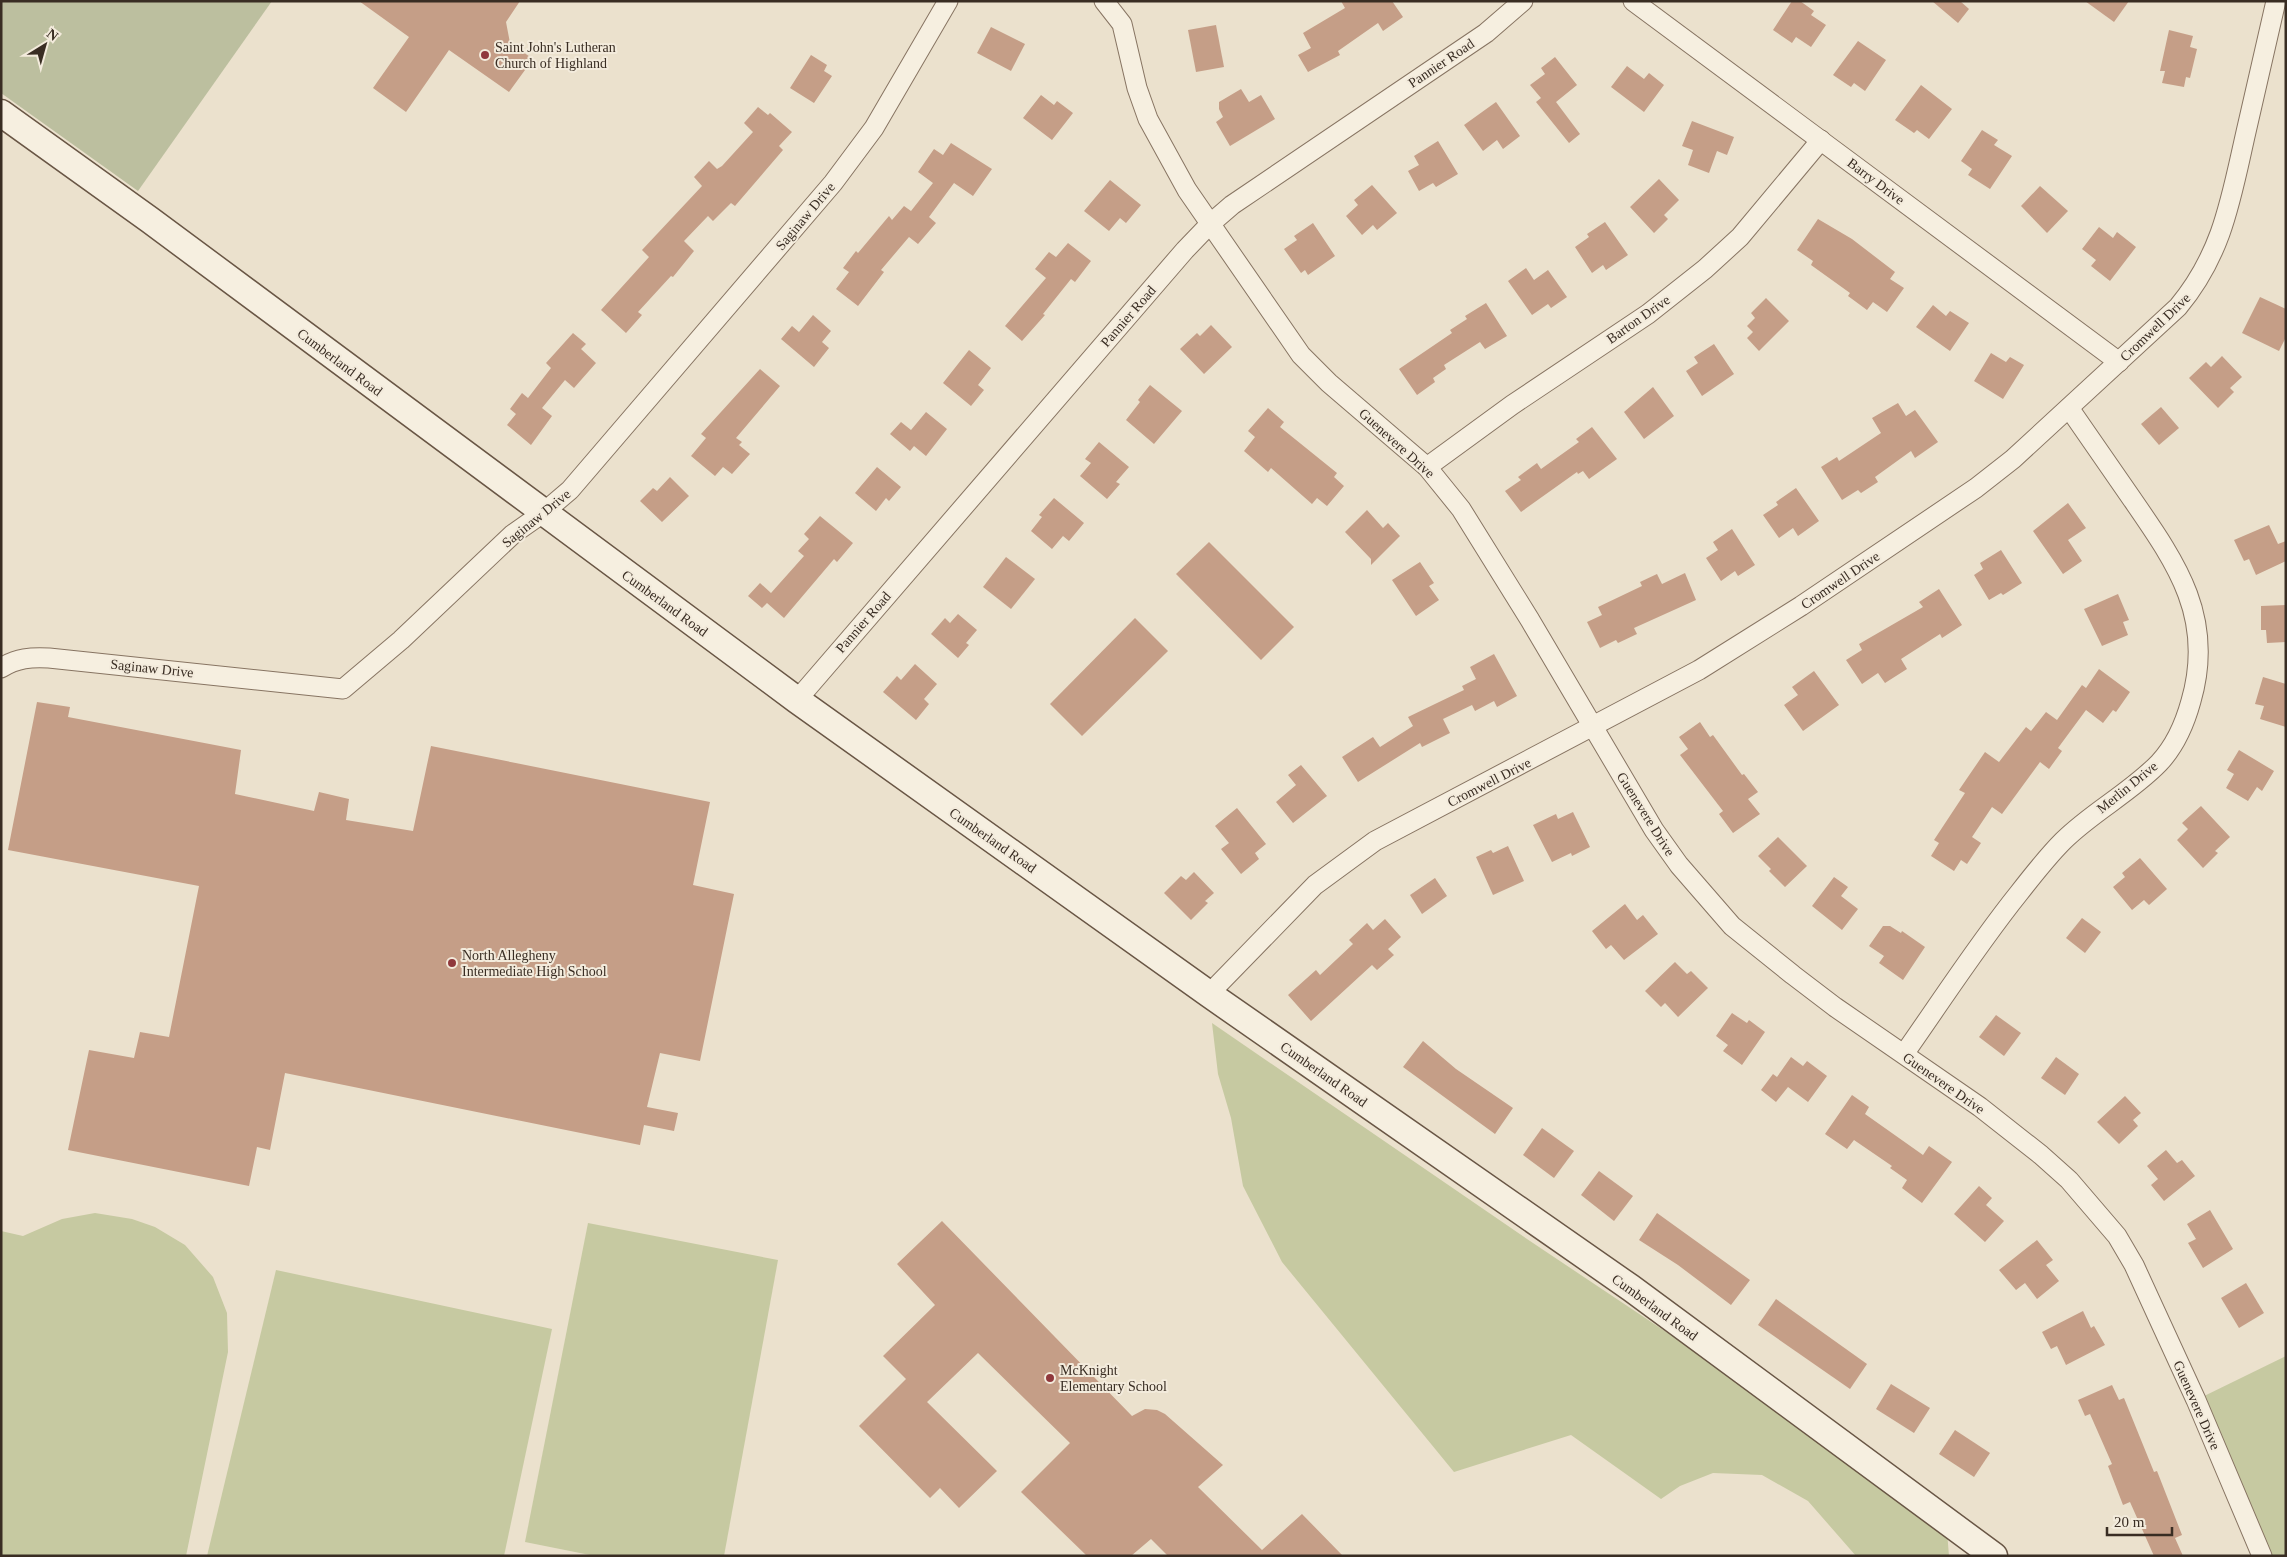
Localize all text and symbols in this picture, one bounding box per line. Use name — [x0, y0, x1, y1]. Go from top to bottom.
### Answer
north arrow — [20, 20, 70, 70]
text: N — [44, 26, 61, 44]
street label: Pannier Road — [1406, 36, 1477, 91]
place label: Saint John's Lutheran Church of Highland — [495, 40, 616, 71]
marker: Saint John's Lutheran Church of Highland — [479, 49, 491, 61]
street label: Barry Drive — [1844, 155, 1907, 208]
street label: Saginaw Drive — [773, 179, 838, 253]
street label: Pannier Road — [1098, 283, 1159, 350]
street label: Cromwell Drive — [2117, 290, 2193, 364]
street label: Barton Drive — [1604, 292, 1673, 347]
street label: Cumberland Road — [294, 326, 385, 399]
street label: Guenevere Drive — [1356, 406, 1437, 481]
street label: Saginaw Drive — [499, 486, 574, 551]
street label: Cromwell Drive — [1798, 549, 1882, 612]
street label: Cumberland Road — [619, 567, 710, 640]
street label: Pannier Road — [833, 589, 894, 656]
street label: Saginaw Drive — [110, 657, 194, 680]
street label: Cromwell Drive — [1445, 755, 1533, 810]
street label: Merlin Drive — [2094, 758, 2161, 816]
street label: Guenevere Drive — [1614, 770, 1677, 859]
street label: Cumberland Road — [947, 805, 1039, 876]
place label: North Allegheny Intermediate High School — [462, 948, 607, 979]
marker: North Allegheny Intermediate High School — [446, 957, 458, 969]
street label: Cumberland Road — [1278, 1039, 1370, 1110]
street label: Guenevere Drive — [1900, 1050, 1987, 1117]
street label: Cumberland Road — [1609, 1271, 1700, 1344]
street label: Guenevere Drive — [2170, 1358, 2223, 1452]
place label: McKnight Elementary School — [1060, 1363, 1167, 1394]
marker: McKnight Elementary School — [1044, 1372, 1056, 1384]
scale bar — [2107, 1504, 2172, 1536]
text: 20 m — [2114, 1514, 2145, 1530]

